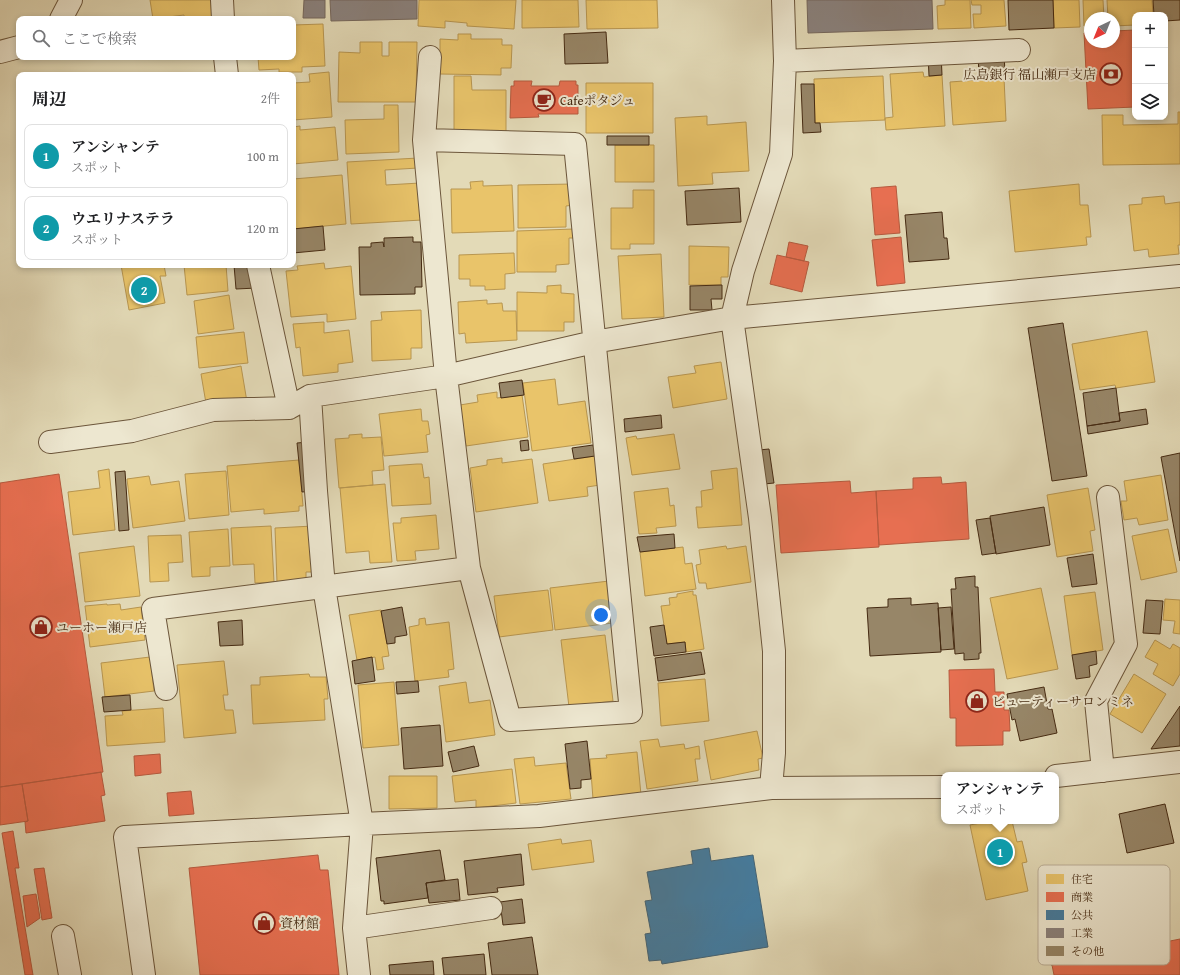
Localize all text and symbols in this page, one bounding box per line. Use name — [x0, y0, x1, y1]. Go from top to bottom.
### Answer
north arrow — [1084, 12, 1120, 48]
map controls — [1132, 12, 1168, 120]
button: + — [1132, 12, 1168, 48]
search box — [16, 16, 296, 60]
icon: search — [30, 27, 52, 49]
text: ここで検索 — [62, 28, 137, 49]
button: − — [1132, 48, 1168, 84]
bank icon: 広島銀行 福山瀬戸支店 — [1098, 61, 1124, 87]
place label: 広島銀行 福山瀬戸支店 — [963, 65, 1096, 84]
button: layers — [1132, 84, 1168, 120]
text: 周辺 — [32, 86, 66, 111]
cafe icon: Cafeポタジュ — [531, 87, 557, 113]
text: 2件 — [261, 89, 280, 108]
place label: Cafeポタジュ — [560, 91, 635, 110]
text: アンシャンテ — [71, 136, 160, 157]
text: 1 — [43, 147, 49, 166]
text: 100 m — [247, 147, 279, 166]
text: スポット — [71, 158, 123, 177]
text: ウエリナステラ — [71, 208, 175, 229]
text: 2 — [43, 219, 49, 238]
text: 120 m — [247, 219, 279, 238]
text: スポット — [71, 230, 123, 249]
pin: 2 — [131, 275, 157, 305]
your location — [591, 605, 611, 625]
shop icon: ユーホー瀬戸店 — [28, 614, 54, 640]
place label: ユーホー瀬戸店 — [56, 618, 147, 637]
shop icon: ビューティーサロンミネ — [964, 688, 990, 714]
place label: ビューティーサロンミネ — [992, 692, 1134, 711]
popup — [941, 772, 1059, 824]
text: アンシャンテ — [956, 778, 1044, 799]
text: スポット — [956, 800, 1008, 819]
pin: 1 — [987, 837, 1013, 867]
legend — [1038, 865, 1170, 965]
text: 住宅 — [1071, 871, 1093, 887]
text: 商業 — [1071, 889, 1093, 905]
text: 公共 — [1071, 907, 1093, 923]
shop icon: 資材館 — [251, 910, 277, 936]
place label: 資材館 — [280, 914, 319, 933]
text: 工業 — [1071, 925, 1093, 941]
text: その他 — [1071, 943, 1104, 959]

